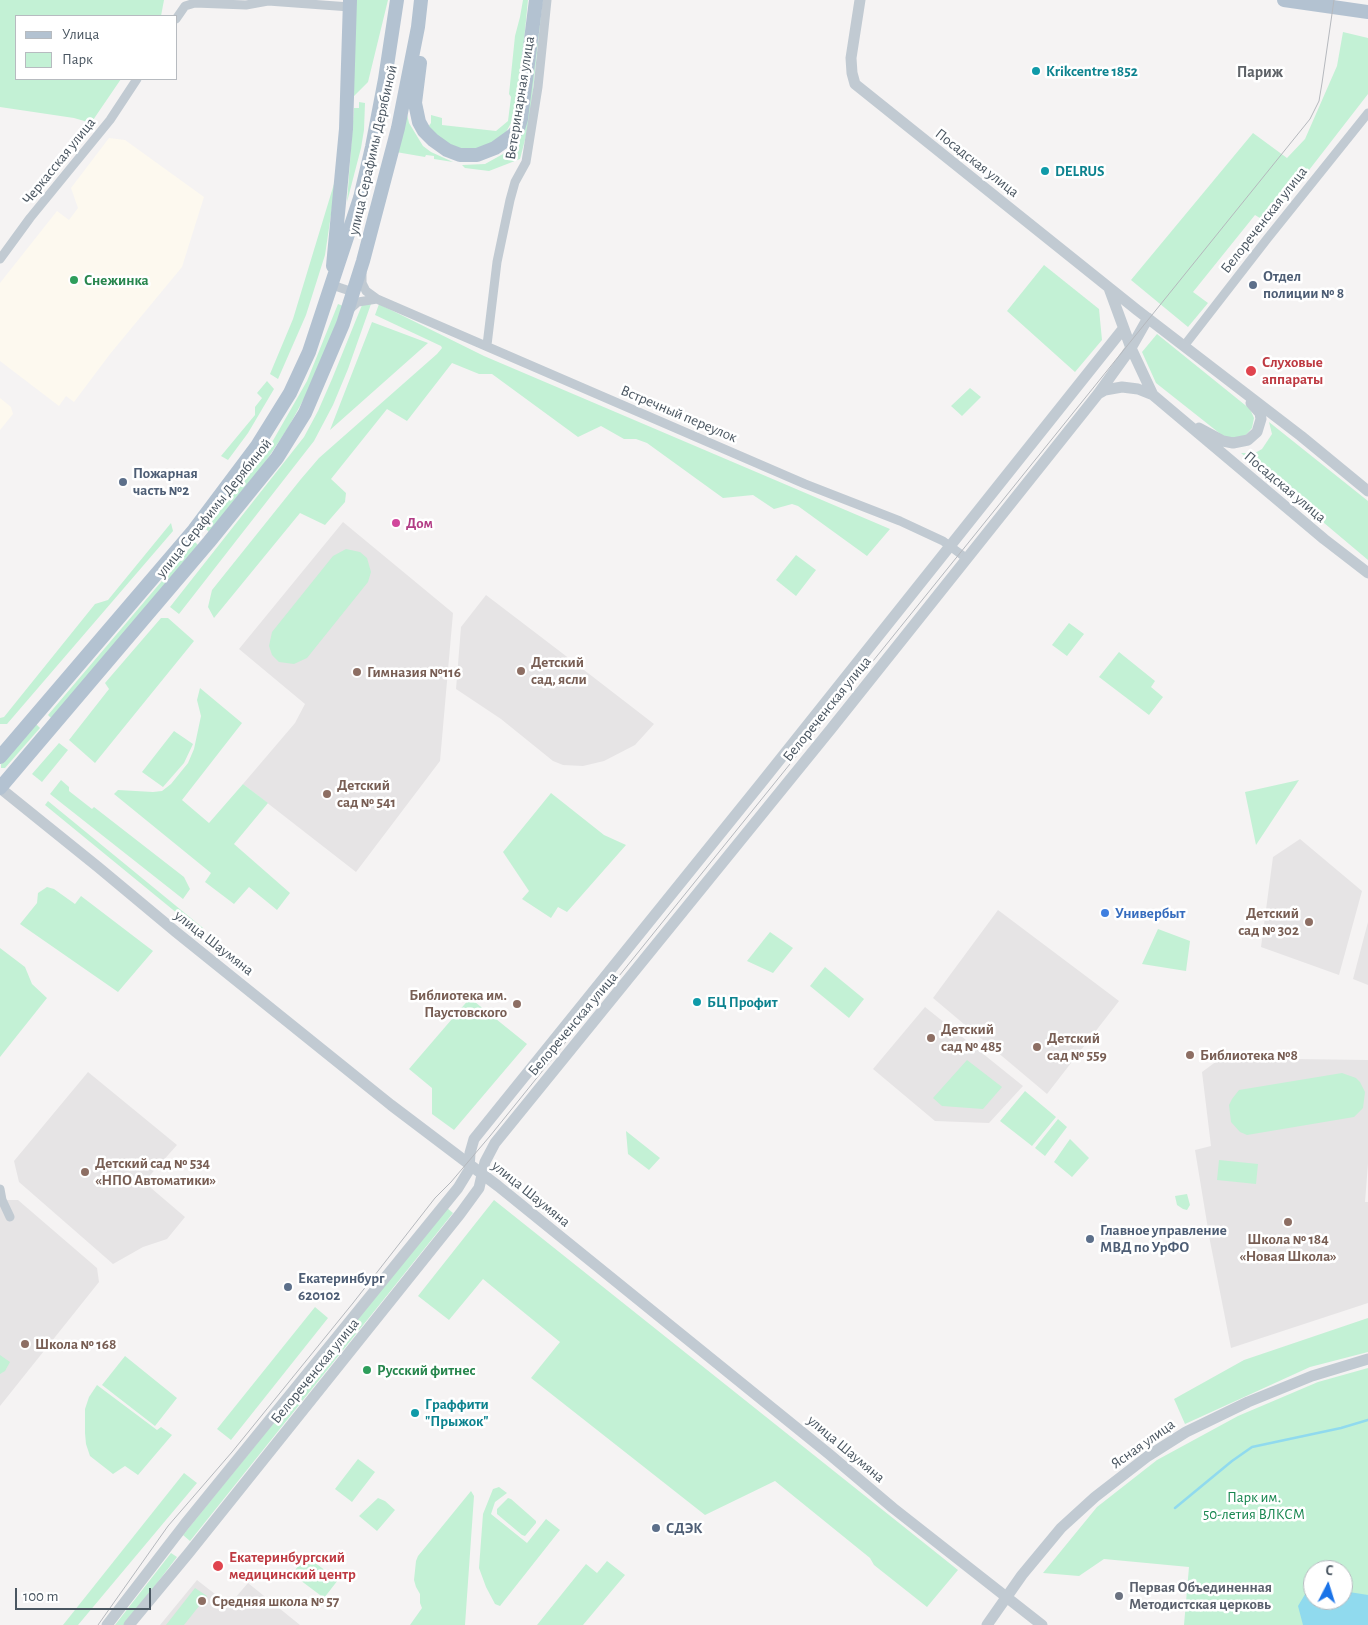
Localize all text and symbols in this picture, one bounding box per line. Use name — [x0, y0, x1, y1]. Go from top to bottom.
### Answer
legend — [15, 15, 178, 80]
text: Улица — [62, 27, 99, 42]
street label: Ветеринарная улица — [501, 35, 539, 161]
text: Парк — [62, 52, 93, 67]
place label: Krikcentre 1852 — [1046, 62, 1138, 80]
district label: Париж — [1237, 62, 1283, 82]
street label: улица Серафимы Дерябиной — [345, 63, 401, 237]
marker: Krikcentre 1852 — [1030, 65, 1042, 77]
street label: Черкасская улица — [18, 114, 100, 208]
street label: Посадская улица — [931, 125, 1023, 201]
place label: DELRUS — [1055, 162, 1105, 180]
street label: Белореченская улица — [1217, 163, 1311, 277]
marker: DELRUS — [1039, 165, 1051, 177]
place label: Отдел полиции № 8 — [1263, 267, 1344, 302]
place label: Снежинка — [84, 271, 149, 289]
marker: Снежинка — [68, 274, 80, 286]
marker: Отдел полиции № 8 — [1247, 279, 1259, 291]
place label: Слуховые аппараты — [1262, 353, 1323, 388]
marker: Слуховые аппараты — [1244, 364, 1258, 378]
street label: Встречный переулок — [618, 381, 740, 447]
street label: улица Серафимы Дерябиной — [152, 435, 276, 581]
street label: Посадская улица — [1240, 447, 1330, 527]
place label: Пожарная часть №2 — [133, 464, 198, 499]
marker: Пожарная часть №2 — [117, 476, 129, 488]
place label: Дом — [406, 514, 433, 532]
marker: Дом — [390, 517, 402, 529]
place label: Детский сад, ясли — [531, 653, 587, 688]
street label: Белореченская улица — [779, 653, 875, 765]
place label: Гимназия №116 — [367, 663, 461, 681]
marker: Детский сад, ясли — [515, 665, 527, 677]
marker: Гимназия №116 — [351, 666, 363, 678]
place label: Детский сад № 541 — [337, 776, 396, 811]
marker: Детский сад № 541 — [321, 788, 333, 800]
place label: Универбыт — [1115, 904, 1185, 922]
place label: Детский сад № 302 — [1238, 904, 1299, 939]
street label: улица Шаумяна — [171, 906, 257, 980]
marker: Универбыт — [1099, 907, 1111, 919]
marker: Детский сад № 302 — [1303, 916, 1315, 928]
street label: Белореченская улица — [524, 968, 622, 1080]
place label: Библиотека им. Паустовского — [409, 986, 507, 1021]
place label: БЦ Профит — [707, 993, 778, 1011]
marker: БЦ Профит — [691, 996, 703, 1008]
marker: Библиотека им. Паустовского — [511, 998, 523, 1010]
place label: Детский сад № 485 — [941, 1020, 1002, 1055]
place label: Детский сад № 559 — [1047, 1029, 1107, 1064]
marker: Детский сад № 485 — [925, 1032, 937, 1044]
marker: Детский сад № 559 — [1031, 1041, 1043, 1053]
place label: Библиотека №8 — [1200, 1046, 1298, 1064]
marker: Библиотека №8 — [1184, 1049, 1196, 1061]
place label: Детский сад № 534 «НПО Автоматики» — [95, 1154, 216, 1189]
street label: улица Шаумяна — [488, 1157, 574, 1231]
marker: Детский сад № 534 «НПО Автоматики» — [79, 1166, 91, 1178]
marker: Школа № 184 «Новая Школа» — [1282, 1216, 1294, 1228]
place label: Главное управление МВД по УрФО — [1100, 1221, 1227, 1256]
place label: Школа № 184 «Новая Школа» — [1239, 1230, 1337, 1265]
marker: Главное управление МВД по УрФО — [1084, 1233, 1096, 1245]
place label: Екатеринбург 620102 — [298, 1269, 385, 1304]
marker: Екатеринбург 620102 — [282, 1281, 294, 1293]
street label: Белореченская улица — [267, 1315, 363, 1427]
place label: Школа № 168 — [35, 1335, 116, 1353]
marker: Школа № 168 — [19, 1338, 31, 1350]
place label: Русский фитнес — [377, 1361, 475, 1379]
marker: Русский фитнес — [361, 1364, 373, 1376]
place label: Граффити "Прыжок" — [425, 1395, 489, 1430]
marker: Граффити "Прыжок" — [409, 1407, 421, 1419]
street label: улица Шаумяна — [804, 1411, 888, 1487]
street label: Ясная улица — [1107, 1415, 1179, 1473]
park label: Парк им. 50-летия ВЛКСМ — [1203, 1488, 1305, 1523]
place label: СДЭК — [666, 1519, 702, 1537]
marker: СДЭК — [650, 1522, 662, 1534]
place label: Екатеринбургский медицинский центр — [229, 1548, 356, 1583]
marker: Екатеринбургский медицинский центр — [211, 1559, 225, 1573]
north arrow — [1303, 1560, 1353, 1610]
text: С — [1325, 1564, 1334, 1578]
scale bar — [18, 1578, 154, 1610]
place label: Первая Объединенная Методистская церковь — [1129, 1578, 1272, 1613]
text: 100 m — [23, 1589, 58, 1604]
marker: Первая Объединенная Методистская церковь — [1113, 1590, 1125, 1602]
place label: Средняя школа № 57 — [212, 1592, 339, 1610]
marker: Средняя школа № 57 — [196, 1595, 208, 1607]

